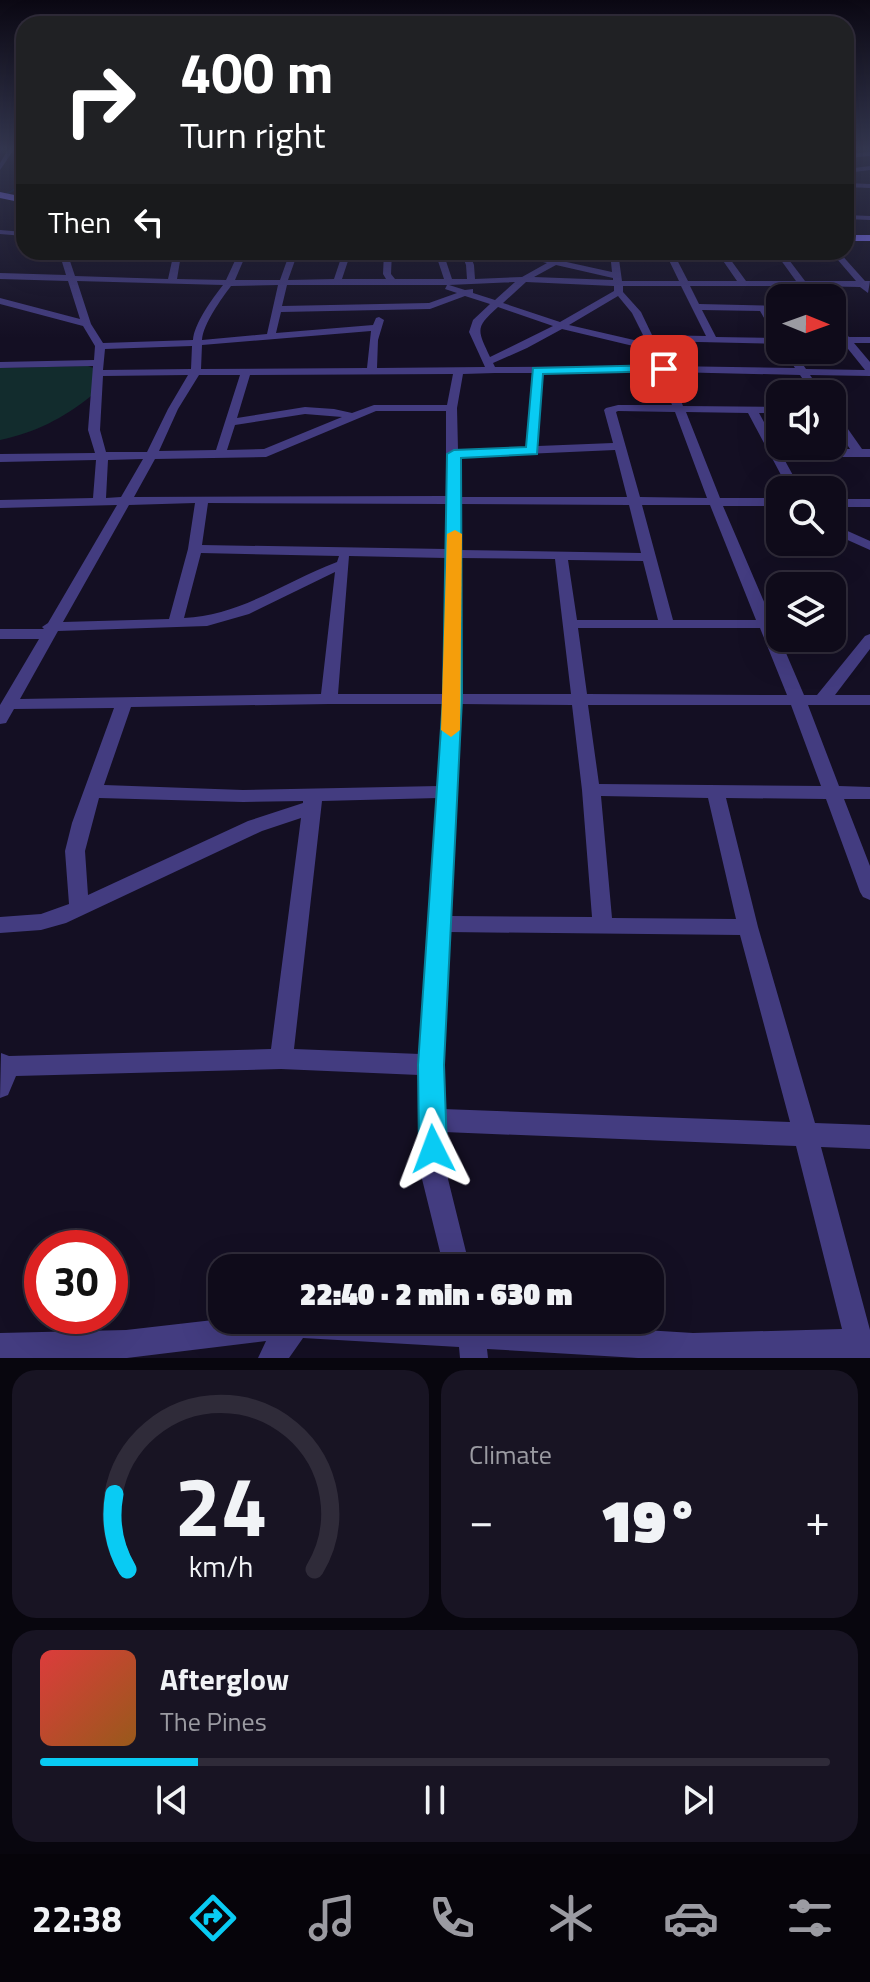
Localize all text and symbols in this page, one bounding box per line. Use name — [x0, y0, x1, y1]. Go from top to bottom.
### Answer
text: 400 m — [180, 30, 333, 115]
icon: right — [48, 48, 152, 152]
text: Turn right — [180, 107, 325, 162]
text: Then — [48, 199, 111, 245]
icon: left — [127, 200, 171, 244]
north arrow — [766, 284, 846, 364]
map controls — [766, 284, 846, 652]
pin — [630, 335, 698, 403]
icon: arrive — [642, 347, 686, 391]
button: sound — [766, 380, 846, 460]
button: search — [766, 476, 846, 556]
button: layers — [766, 572, 846, 652]
position arrow — [391, 1107, 475, 1191]
speed limit sign: 30 — [24, 1230, 128, 1334]
text: 22:40 · 2 min · 630 m — [300, 1271, 572, 1317]
text: Climate — [469, 1435, 552, 1474]
text: 24 — [174, 1442, 267, 1568]
text: 19° — [600, 1474, 699, 1565]
text: − — [469, 1486, 494, 1553]
text: + — [805, 1486, 830, 1553]
text: km/h — [188, 1545, 253, 1588]
text: Afterglow — [160, 1656, 289, 1702]
text: The Pines — [160, 1702, 267, 1741]
icon: previous — [150, 1778, 194, 1822]
icon: pause — [413, 1778, 457, 1822]
icon: next — [676, 1778, 720, 1822]
icon: directions — [185, 1890, 241, 1946]
icon: music — [304, 1890, 360, 1946]
icon: phone — [424, 1890, 480, 1946]
icon: climate — [543, 1890, 599, 1946]
icon: car — [663, 1890, 719, 1946]
icon: filters — [782, 1890, 838, 1946]
text: 22:38 — [32, 1891, 122, 1946]

